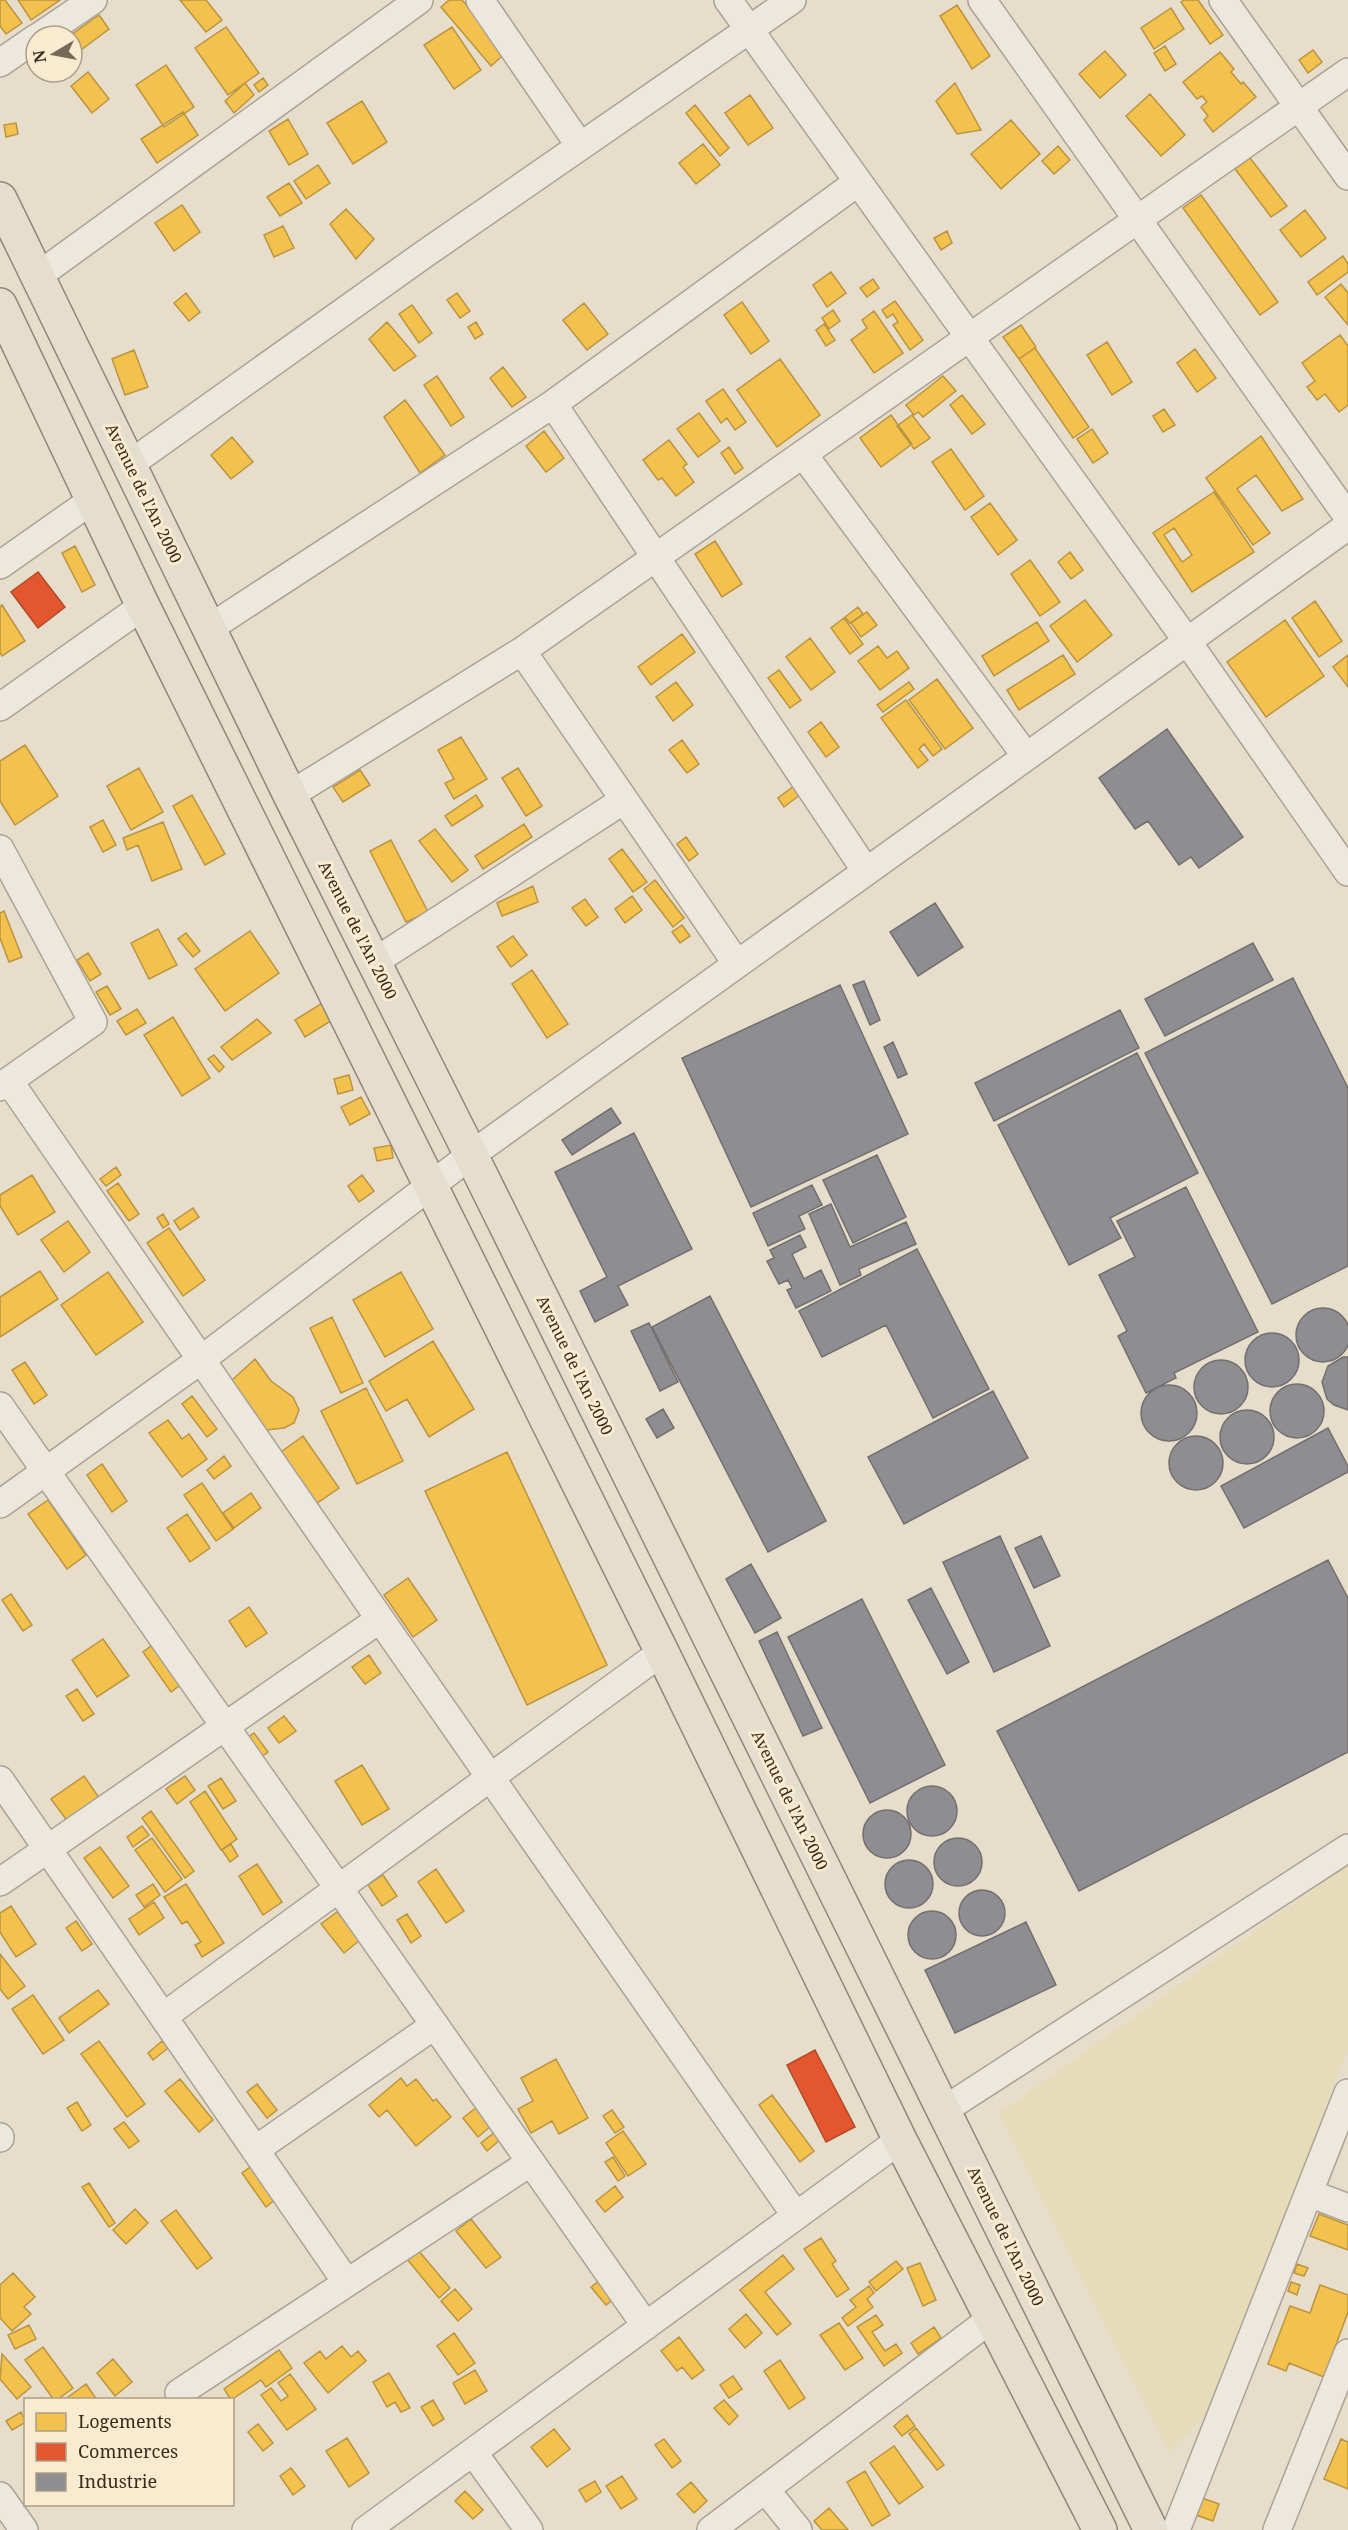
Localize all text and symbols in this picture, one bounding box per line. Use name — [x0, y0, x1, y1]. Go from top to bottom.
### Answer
north arrow — [24, 24, 84, 84]
text: N — [27, 48, 51, 65]
street label: Avenue de l'An 2000 — [101, 420, 187, 566]
street label: Avenue de l'An 2000 — [314, 857, 402, 1003]
street label: Avenue de l'An 2000 — [532, 1292, 618, 1438]
street label: Avenue de l'An 2000 — [747, 1727, 833, 1873]
street label: Avenue de l'An 2000 — [963, 2163, 1049, 2309]
legend — [24, 2398, 234, 2506]
text: Logements — [78, 2409, 172, 2433]
text: Commerces — [78, 2439, 178, 2463]
text: Industrie — [78, 2469, 157, 2493]

